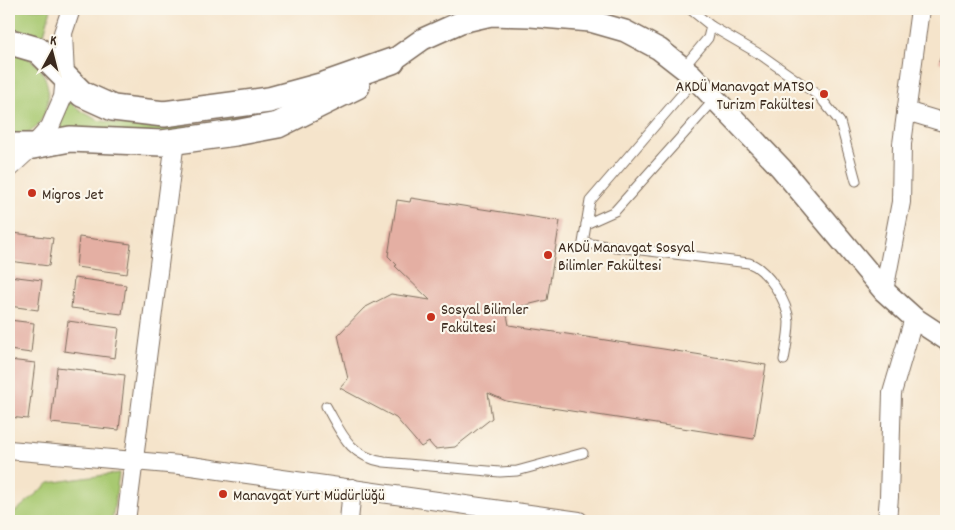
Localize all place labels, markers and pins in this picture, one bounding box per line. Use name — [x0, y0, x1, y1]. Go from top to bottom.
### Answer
place label: AKDÜ Manavgat MATSO Turizm Fakültesi — [675, 76, 814, 117]
marker: AKDÜ Manavgat MATSO Turizm Fakültesi — [818, 88, 830, 100]
place label: Migros Jet — [42, 184, 104, 207]
marker: Migros Jet — [26, 187, 38, 199]
place label: AKDÜ Manavgat Sosyal Bilimler Fakültesi — [558, 237, 695, 278]
marker: AKDÜ Manavgat Sosyal Bilimler Fakültesi — [542, 249, 554, 261]
place label: Sosyal Bilimler Fakültesi — [441, 299, 528, 340]
marker: Sosyal Bilimler Fakültesi — [425, 311, 437, 323]
place label: Manavgat Yurt Müdürlüğü — [233, 485, 385, 508]
marker: Manavgat Yurt Müdürlüğü — [217, 488, 229, 500]

